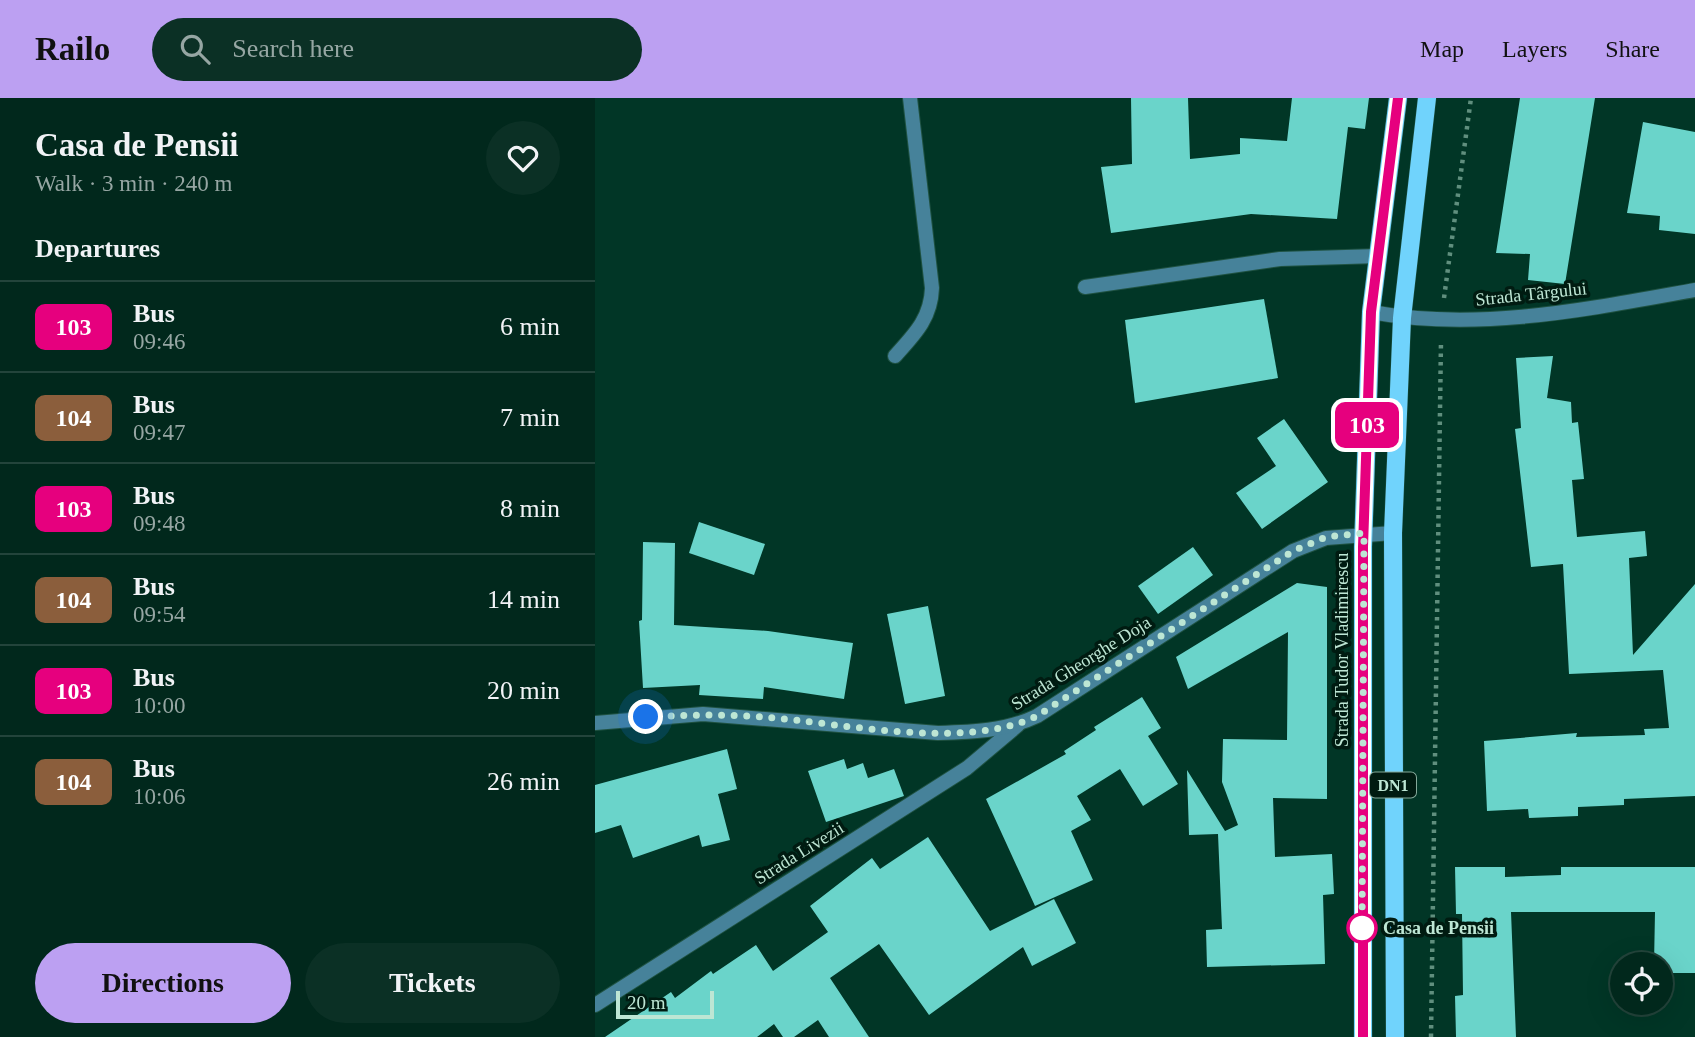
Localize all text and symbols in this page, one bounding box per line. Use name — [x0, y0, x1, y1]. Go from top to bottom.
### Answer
search box — [152, 18, 642, 81]
icon: search — [176, 30, 214, 68]
text: Railo — [35, 31, 110, 67]
text: Search here — [232, 34, 354, 63]
text: Map — [1420, 36, 1464, 62]
text: Layers — [1502, 36, 1567, 62]
text: Share — [1605, 36, 1660, 62]
button: heart — [486, 121, 560, 195]
text: Casa de Pensii — [35, 127, 239, 163]
text: Walk · 3 min · 240 m — [35, 171, 232, 196]
text: Departures — [35, 234, 160, 263]
street label: Strada Târgului — [1474, 278, 1588, 310]
text: Bus — [133, 299, 175, 328]
text: 6 min — [500, 312, 560, 341]
text: 103 — [56, 314, 92, 340]
text: 09:46 — [133, 329, 185, 354]
text: Bus — [133, 390, 175, 419]
line badge: 103 — [1327, 402, 1407, 448]
text: 7 min — [500, 403, 560, 432]
text: 104 — [56, 405, 92, 431]
text: 103 — [1349, 412, 1385, 438]
text: 09:47 — [133, 420, 185, 445]
text: Bus — [133, 481, 175, 510]
text: 8 min — [500, 494, 560, 523]
text: 103 — [56, 496, 92, 522]
text: 09:48 — [133, 511, 185, 536]
street label: Strada Tudor Vladimirescu — [1332, 553, 1352, 747]
text: Bus — [133, 572, 175, 601]
text: 14 min — [487, 585, 560, 614]
text: 104 — [56, 587, 92, 613]
text: 09:54 — [133, 602, 185, 627]
street label: Strada Gheorghe Doja — [1008, 612, 1154, 714]
text: Bus — [133, 663, 175, 692]
text: 20 min — [487, 676, 560, 705]
text: 103 — [56, 678, 92, 704]
text: 10:00 — [133, 693, 185, 718]
your location — [628, 699, 663, 734]
text: Bus — [133, 754, 175, 783]
text: 26 min — [487, 767, 560, 796]
text: 104 — [56, 769, 92, 795]
road number: DN1 — [1370, 772, 1416, 798]
text: 10:06 — [133, 784, 185, 809]
street label: Strada Livezii — [751, 818, 847, 888]
marker: Casa de Pensii — [1347, 913, 1377, 943]
place label: Casa de Pensii — [1383, 918, 1494, 938]
button: Directions — [35, 943, 291, 1023]
button: Tickets — [305, 943, 560, 1023]
map controls — [1610, 952, 1673, 1015]
button: locate — [1610, 952, 1673, 1015]
scale bar — [616, 988, 714, 1020]
text: 20 m — [627, 992, 666, 1013]

